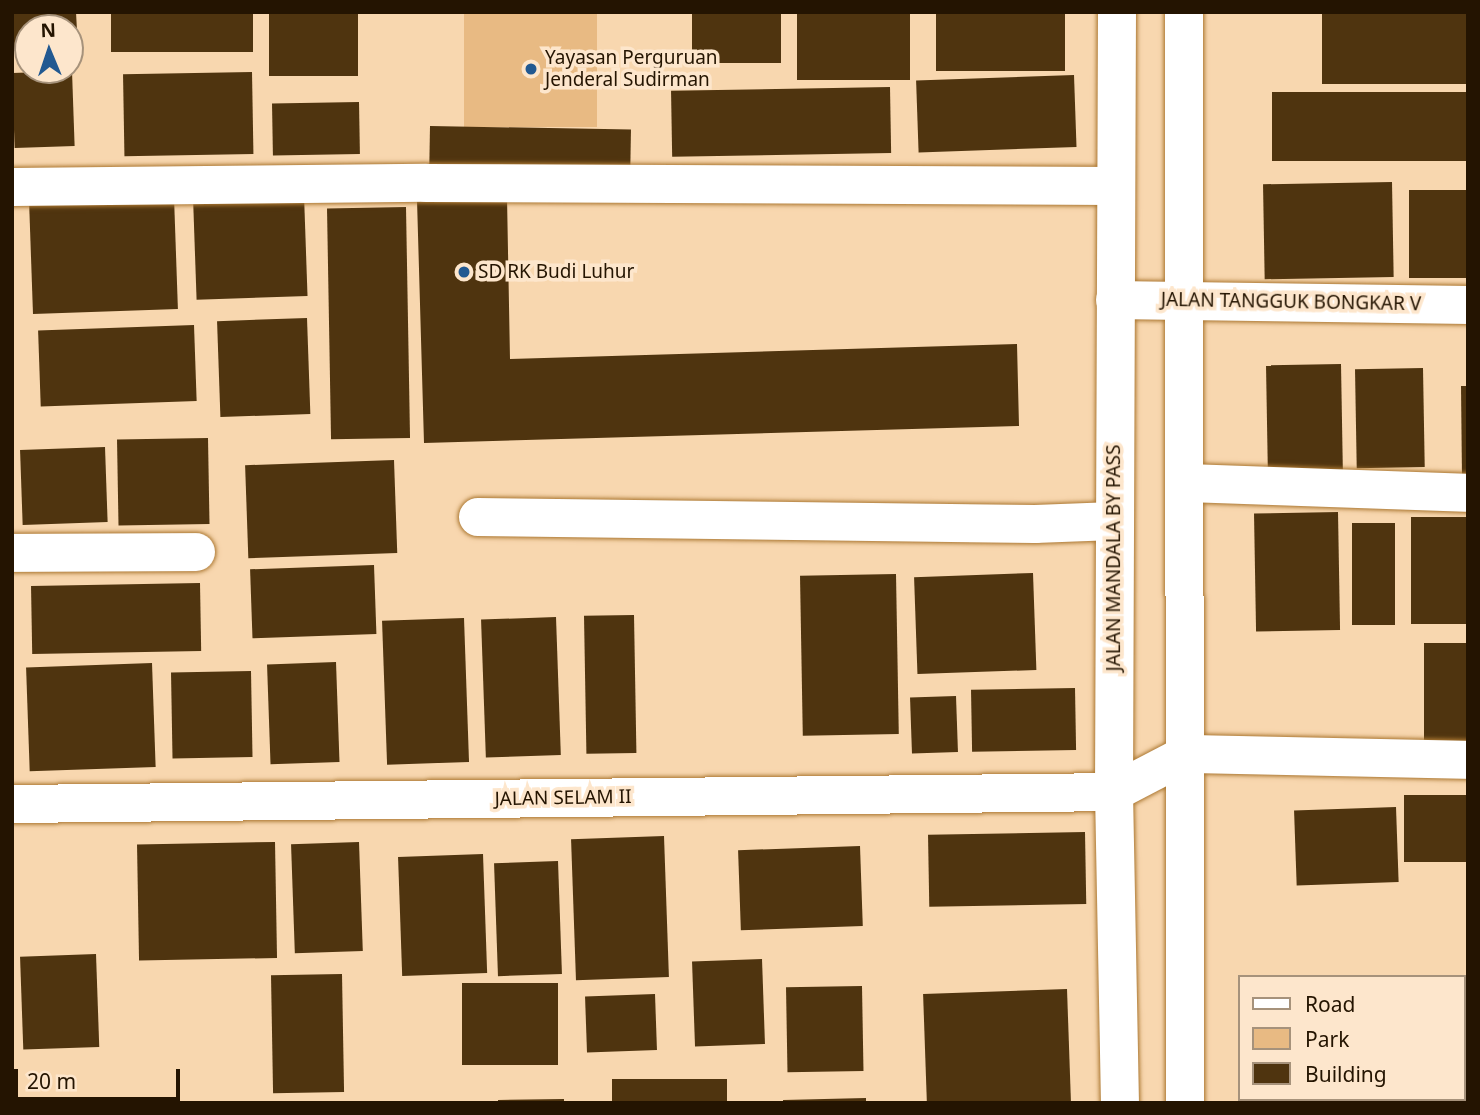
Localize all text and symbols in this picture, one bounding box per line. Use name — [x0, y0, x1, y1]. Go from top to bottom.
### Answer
north arrow — [14, 14, 84, 84]
text: N — [40, 17, 57, 43]
place label: Yayasan Perguruan Jenderal Sudirman — [545, 47, 718, 91]
marker: Yayasan Perguruan Jenderal Sudirman — [523, 61, 539, 77]
place label: SD RK Budi Luhur — [478, 261, 634, 283]
marker: SD RK Budi Luhur — [456, 264, 472, 280]
street label: JALAN TANGGUK BONGKAR V — [1161, 288, 1421, 316]
street label: JALAN MANDALA BY PASS — [1103, 445, 1125, 671]
street label: JALAN SELAM II — [494, 785, 632, 811]
legend — [1238, 975, 1466, 1101]
text: Road — [1305, 990, 1355, 1018]
text: Park — [1305, 1025, 1349, 1053]
scale bar — [18, 1056, 184, 1100]
text: Building — [1305, 1060, 1387, 1088]
text: 20 m — [27, 1067, 76, 1095]

